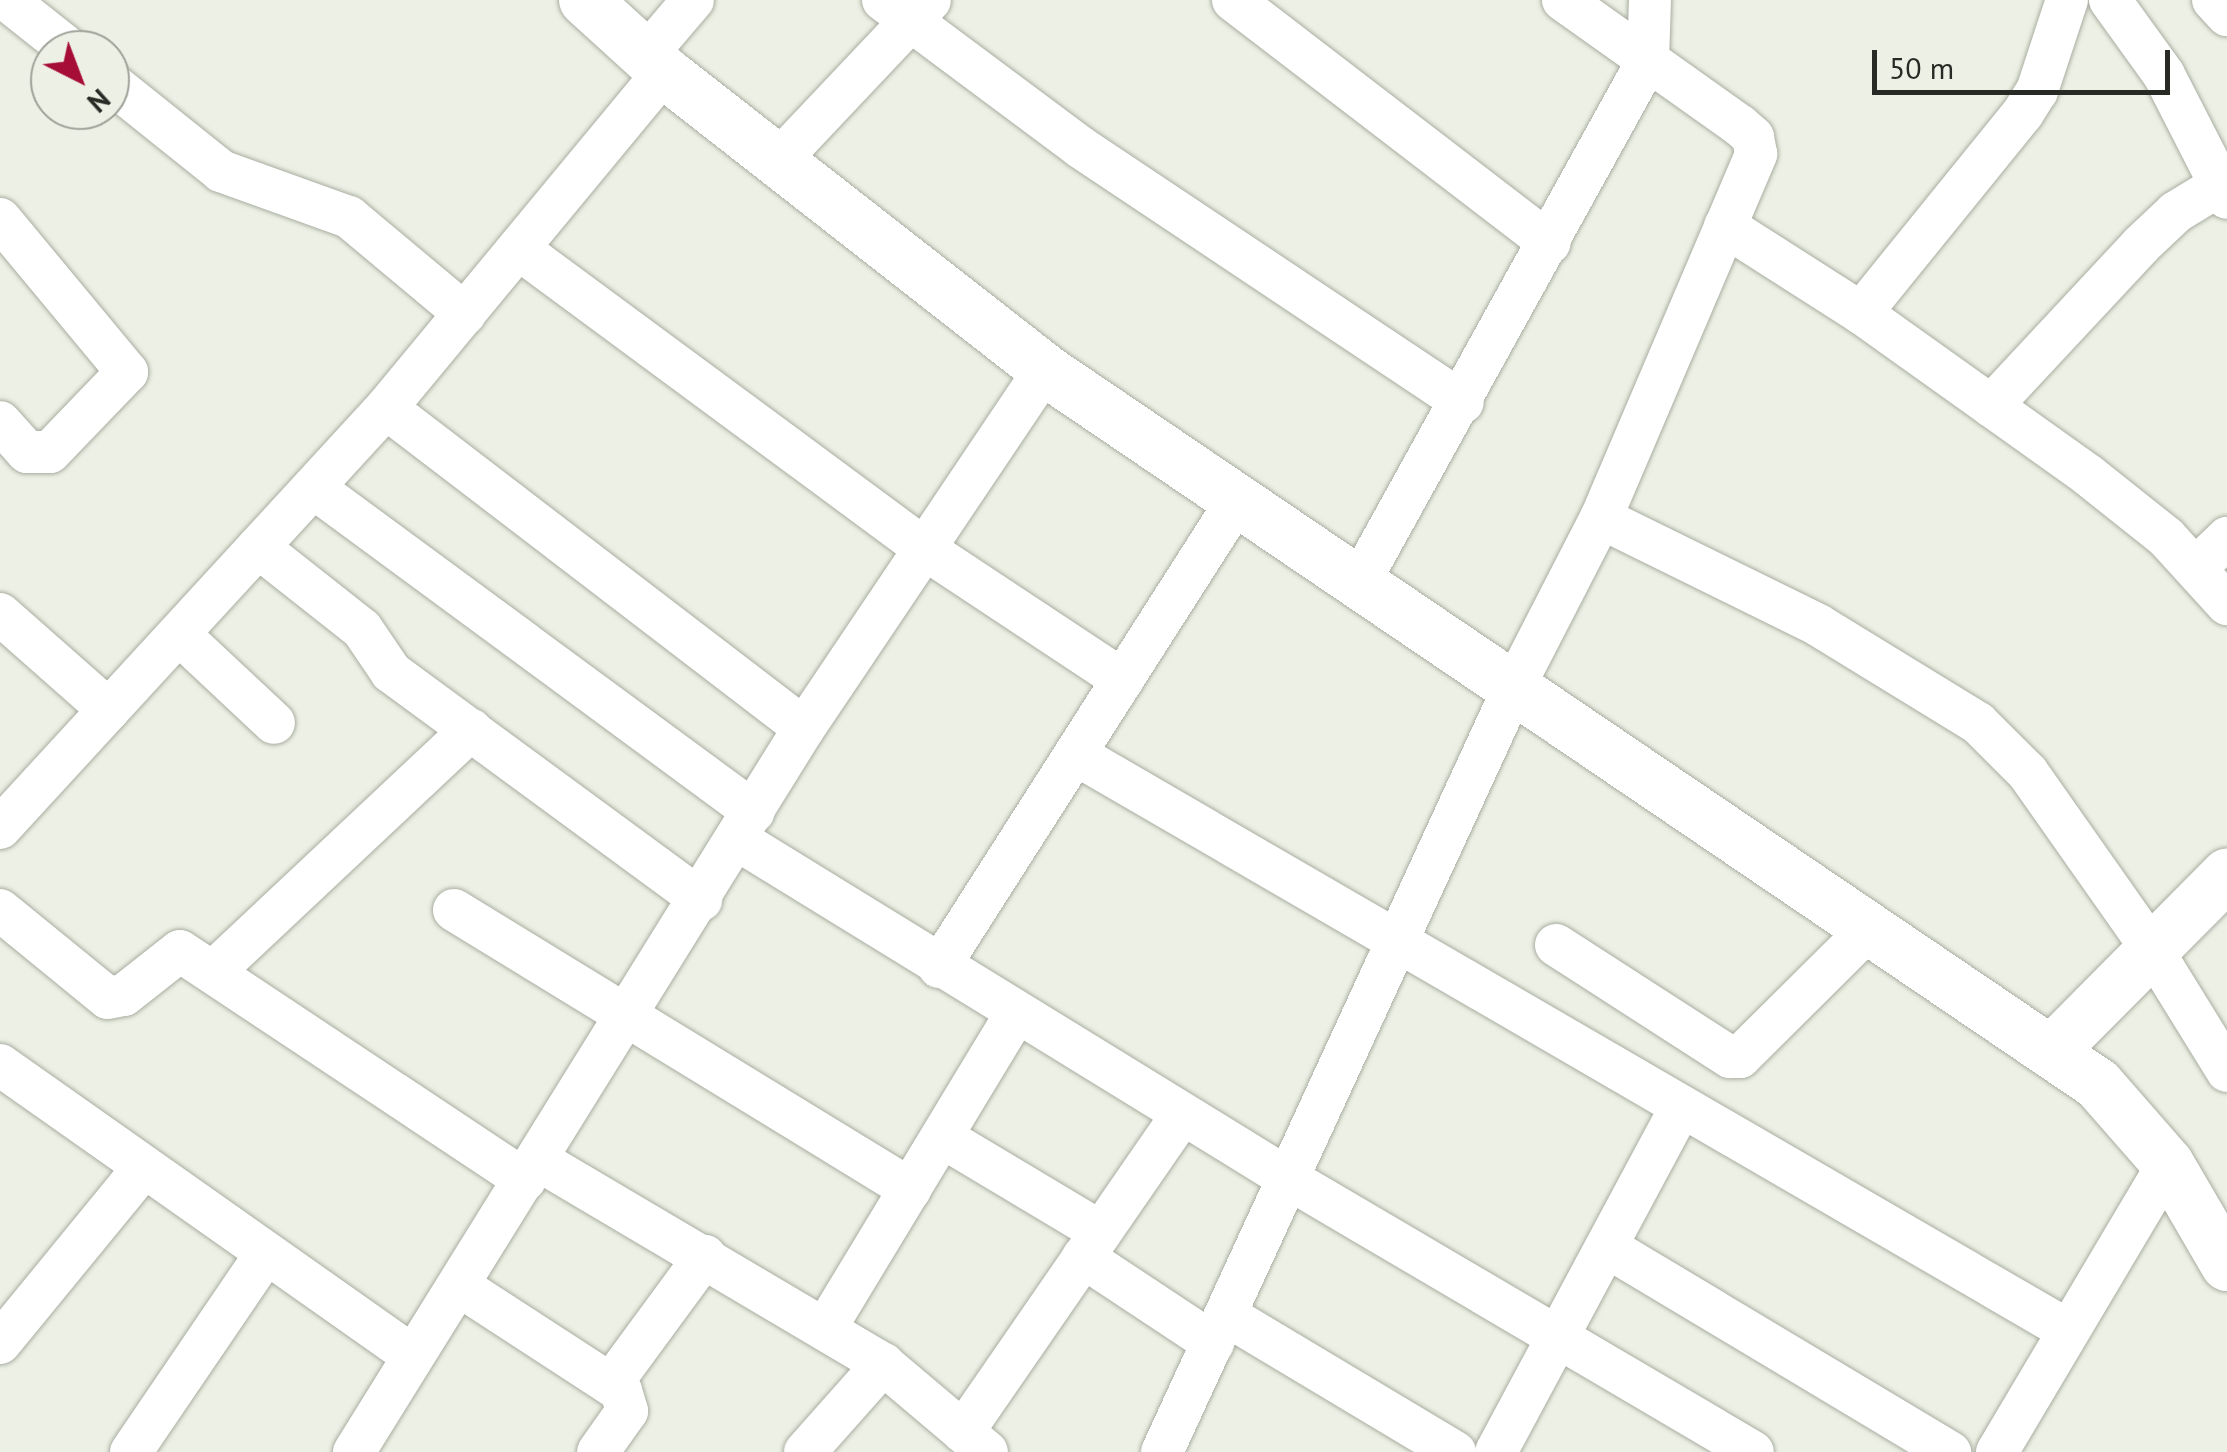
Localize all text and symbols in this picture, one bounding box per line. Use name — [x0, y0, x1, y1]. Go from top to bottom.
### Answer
north arrow — [30, 30, 130, 130]
scale bar — [1877, 30, 2174, 92]
text: 50 m — [1889, 48, 1954, 87]
text: N — [80, 81, 118, 121]

